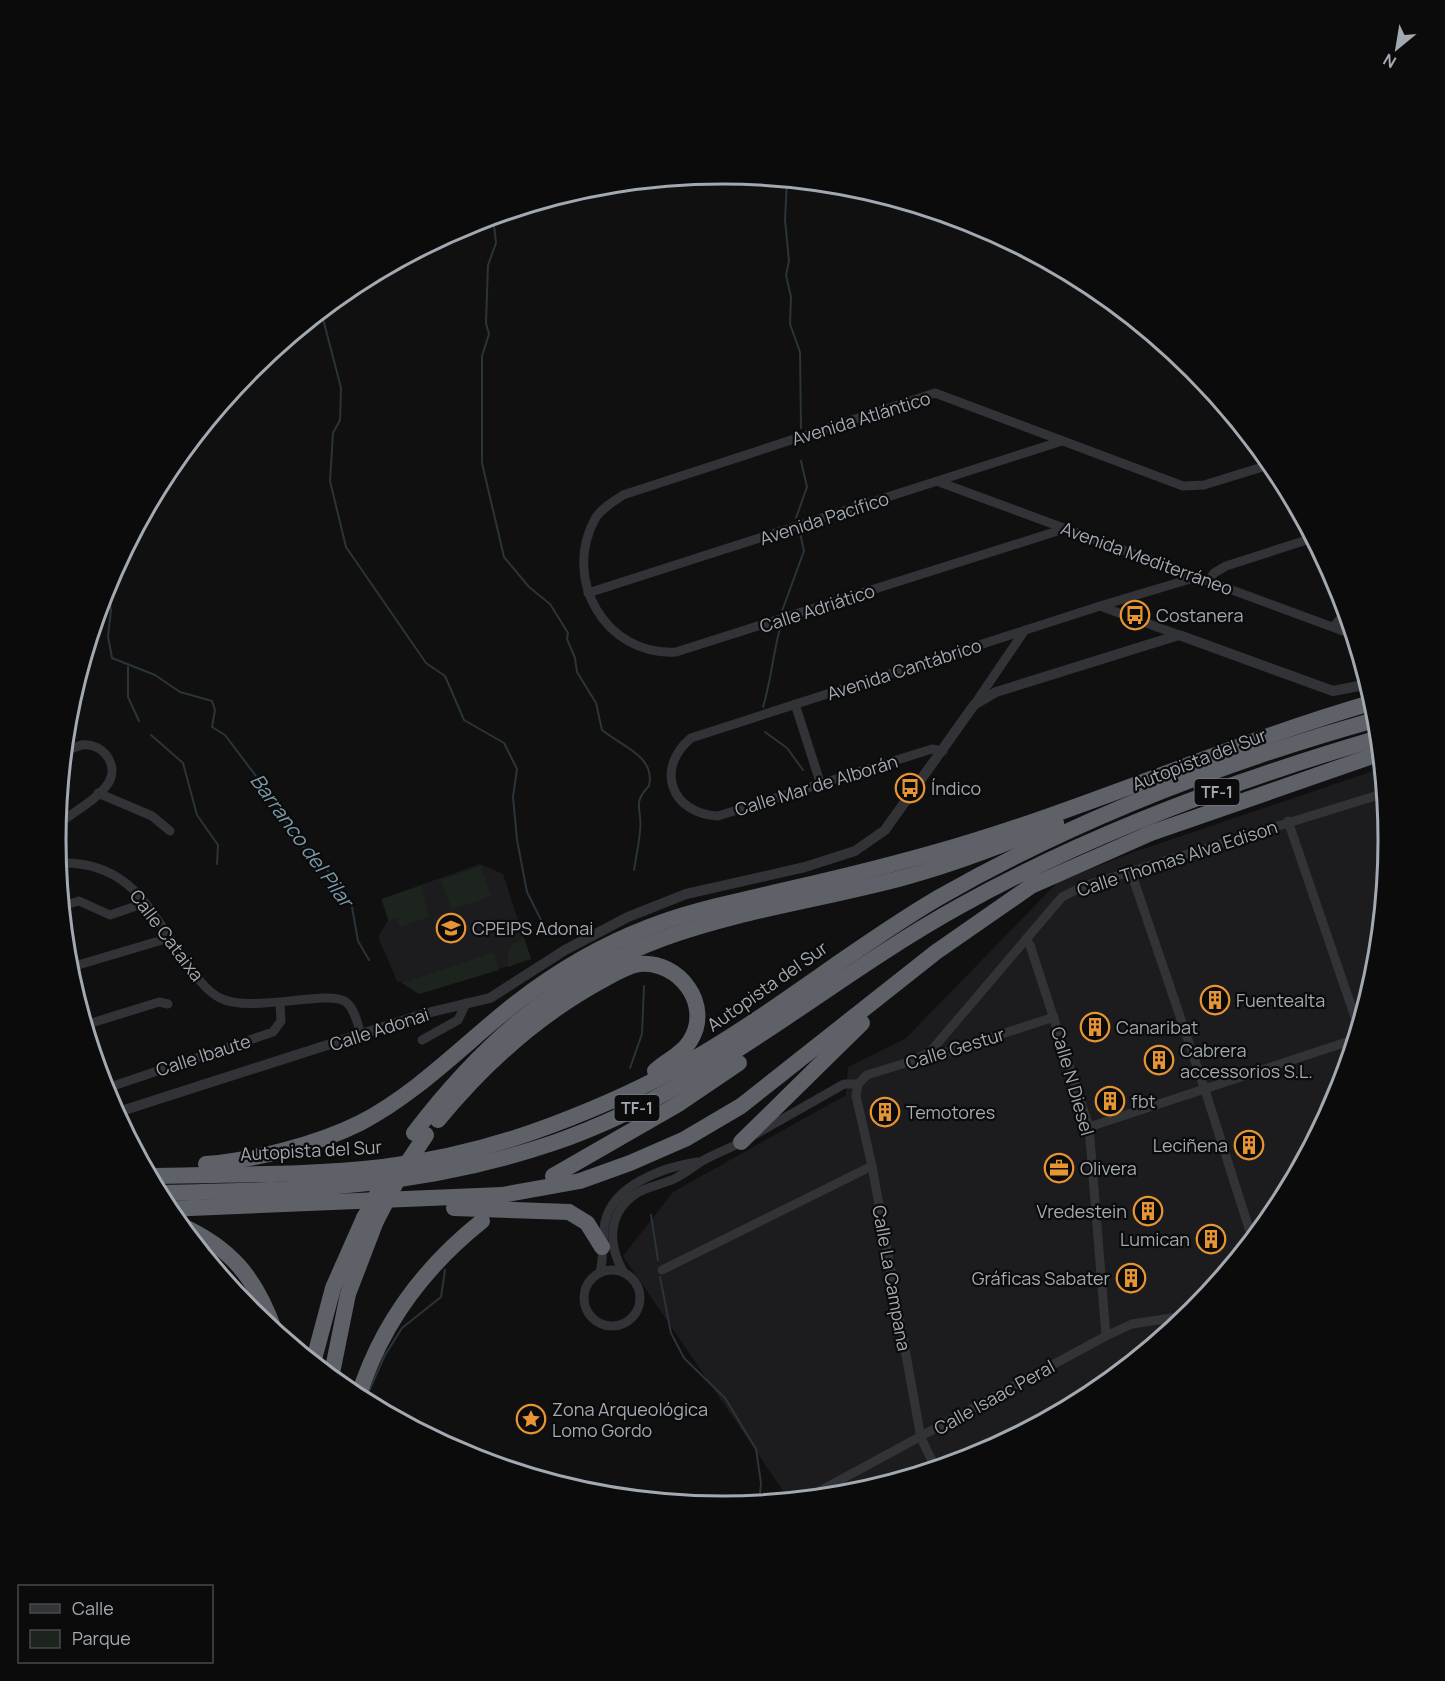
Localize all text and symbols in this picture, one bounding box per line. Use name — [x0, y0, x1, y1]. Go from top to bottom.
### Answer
north arrow — [1367, 18, 1427, 78]
text: N — [1379, 49, 1400, 73]
street label: Avenida Atlántico — [789, 386, 933, 450]
street label: Avenida Pacífico — [756, 486, 892, 550]
street label: Avenida Mediterráneo — [1058, 516, 1236, 600]
street label: Calle Adriático — [756, 578, 878, 638]
bus stop icon: Costanera — [1119, 599, 1151, 631]
place label: Costanera — [1156, 603, 1243, 627]
street label: Avenida Cantábrico — [824, 633, 984, 705]
street label: Autopista del Sur — [1128, 722, 1270, 796]
street label: Calle Mar de Alborán — [732, 749, 900, 821]
water label: Barranco del Pilar — [244, 768, 361, 914]
bus stop icon: Índico — [894, 772, 926, 804]
place label: Índico — [931, 776, 981, 800]
road number: TF-1 — [1194, 779, 1240, 805]
street label: Calle Thomas Alva Edison — [1074, 814, 1280, 902]
street label: Calle Cataixa — [125, 884, 209, 986]
school or university icon: CPEIPS Adonai — [435, 912, 467, 944]
place label: CPEIPS Adonai — [472, 916, 593, 940]
street label: Autopista del Sur — [702, 935, 832, 1037]
building icon: Fuentealta — [1199, 984, 1231, 1016]
place label: Fuentealta — [1236, 988, 1325, 1012]
street label: Calle Adonai — [326, 1002, 432, 1056]
building icon: Canaribat — [1079, 1011, 1111, 1043]
place label: Canaribat — [1116, 1015, 1198, 1039]
street label: Calle Gestur — [902, 1021, 1008, 1074]
street label: Calle N Diesel — [1046, 1024, 1100, 1138]
street label: Calle Ibaute — [153, 1028, 253, 1082]
place label: Cabrera accessorios S.L. — [1180, 1038, 1313, 1083]
building icon: Cabrera accessorios S.L. — [1143, 1044, 1175, 1076]
building icon: fbt — [1094, 1085, 1126, 1117]
place label: fbt — [1131, 1089, 1156, 1113]
road number: TF-1 — [614, 1095, 660, 1121]
building icon: Temotores — [869, 1096, 901, 1128]
place label: Temotores — [906, 1100, 995, 1124]
building icon: Leciñena — [1233, 1129, 1265, 1161]
place label: Leciñena — [1153, 1133, 1228, 1157]
street label: Autopista del Sur — [239, 1134, 383, 1166]
office icon: Olivera — [1043, 1152, 1075, 1184]
place label: Olivera — [1080, 1156, 1137, 1180]
building icon: Vredestein — [1132, 1195, 1164, 1227]
place label: Vredestein — [1036, 1199, 1127, 1223]
street label: Calle La Campana — [867, 1203, 917, 1353]
building icon: Lumican — [1195, 1223, 1227, 1255]
place label: Lumican — [1120, 1227, 1190, 1251]
building icon: Gráficas Sabater — [1115, 1262, 1147, 1294]
place label: Gráficas Sabater — [972, 1266, 1110, 1290]
street label: Calle Isaac Peral — [929, 1354, 1059, 1440]
place label: Zona Arqueológica Lomo Gordo — [552, 1397, 708, 1442]
place icon: Zona Arqueológica Lomo Gordo — [515, 1403, 547, 1435]
legend — [18, 1585, 213, 1663]
text: Calle — [72, 1596, 114, 1620]
text: Parque — [72, 1626, 131, 1650]

